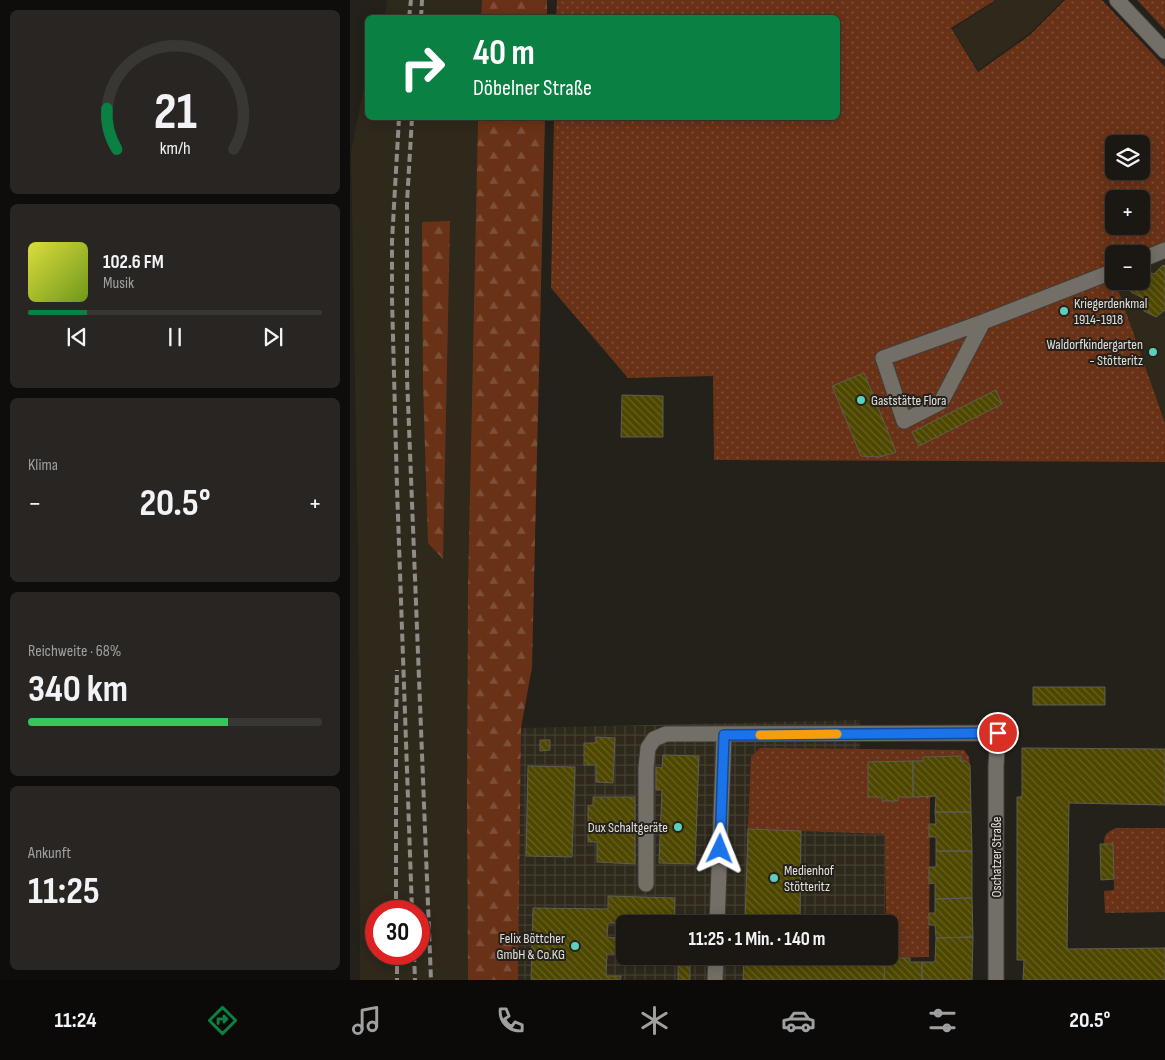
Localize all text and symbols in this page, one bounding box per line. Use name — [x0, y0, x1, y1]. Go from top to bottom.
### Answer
text: 40 m — [473, 32, 535, 75]
icon: right — [390, 35, 455, 100]
text: Döbelner Straße — [473, 75, 592, 102]
text: 21 — [153, 81, 197, 144]
map controls — [1105, 135, 1150, 290]
button: layers — [1105, 135, 1150, 180]
text: km/h — [160, 138, 190, 159]
button: + — [1105, 190, 1150, 235]
button: − — [1105, 245, 1150, 290]
text: 102.6 FM — [103, 251, 164, 274]
text: Musik — [103, 274, 134, 293]
place label: Kriegerdenkmal 1914-1918 — [1074, 295, 1147, 328]
marker: Kriegerdenkmal 1914-1918 — [1058, 305, 1070, 317]
icon: previous — [63, 323, 91, 351]
icon: pause — [161, 323, 189, 351]
icon: next — [259, 323, 287, 351]
place label: Waldorfkindergarten - Stötteritz — [1047, 336, 1143, 369]
marker: Waldorfkindergarten - Stötteritz — [1147, 346, 1159, 358]
place label: Gaststätte Flora — [871, 392, 946, 409]
marker: Gaststätte Flora — [855, 394, 867, 406]
text: Klima — [28, 456, 58, 475]
text: 20.5° — [139, 481, 211, 526]
text: − — [28, 487, 42, 520]
text: + — [308, 487, 322, 520]
text: Reichweite · 68% — [28, 642, 121, 661]
text: 340 km — [28, 667, 128, 712]
pin — [977, 712, 1019, 754]
icon: arrive — [984, 719, 1012, 747]
street label: Oschatzer Straße — [988, 817, 1005, 897]
place label: Dux Schaltgeräte — [588, 819, 668, 836]
marker: Dux Schaltgeräte — [672, 821, 684, 833]
position arrow — [693, 822, 745, 874]
text: Ankunft — [28, 844, 71, 863]
place label: Medienhof Stötteritz — [784, 862, 835, 895]
text: 11:25 — [28, 869, 100, 914]
marker: Medienhof Stötteritz — [768, 872, 780, 884]
speed limit sign: 30 — [365, 900, 430, 965]
text: 11:25 · 1 Min. · 140 m — [689, 928, 825, 951]
place label: Felix Böttcher GmbH & Co.KG — [496, 930, 565, 963]
marker: Felix Böttcher GmbH & Co.KG — [569, 940, 581, 952]
icon: directions — [205, 1003, 240, 1038]
icon: music — [349, 1003, 384, 1038]
icon: phone — [493, 1003, 528, 1038]
icon: climate — [637, 1003, 672, 1038]
icon: car — [781, 1003, 816, 1038]
icon: filters — [925, 1003, 960, 1038]
text: 11:24 — [54, 1007, 96, 1034]
text: 20.5° — [1069, 1007, 1111, 1034]

